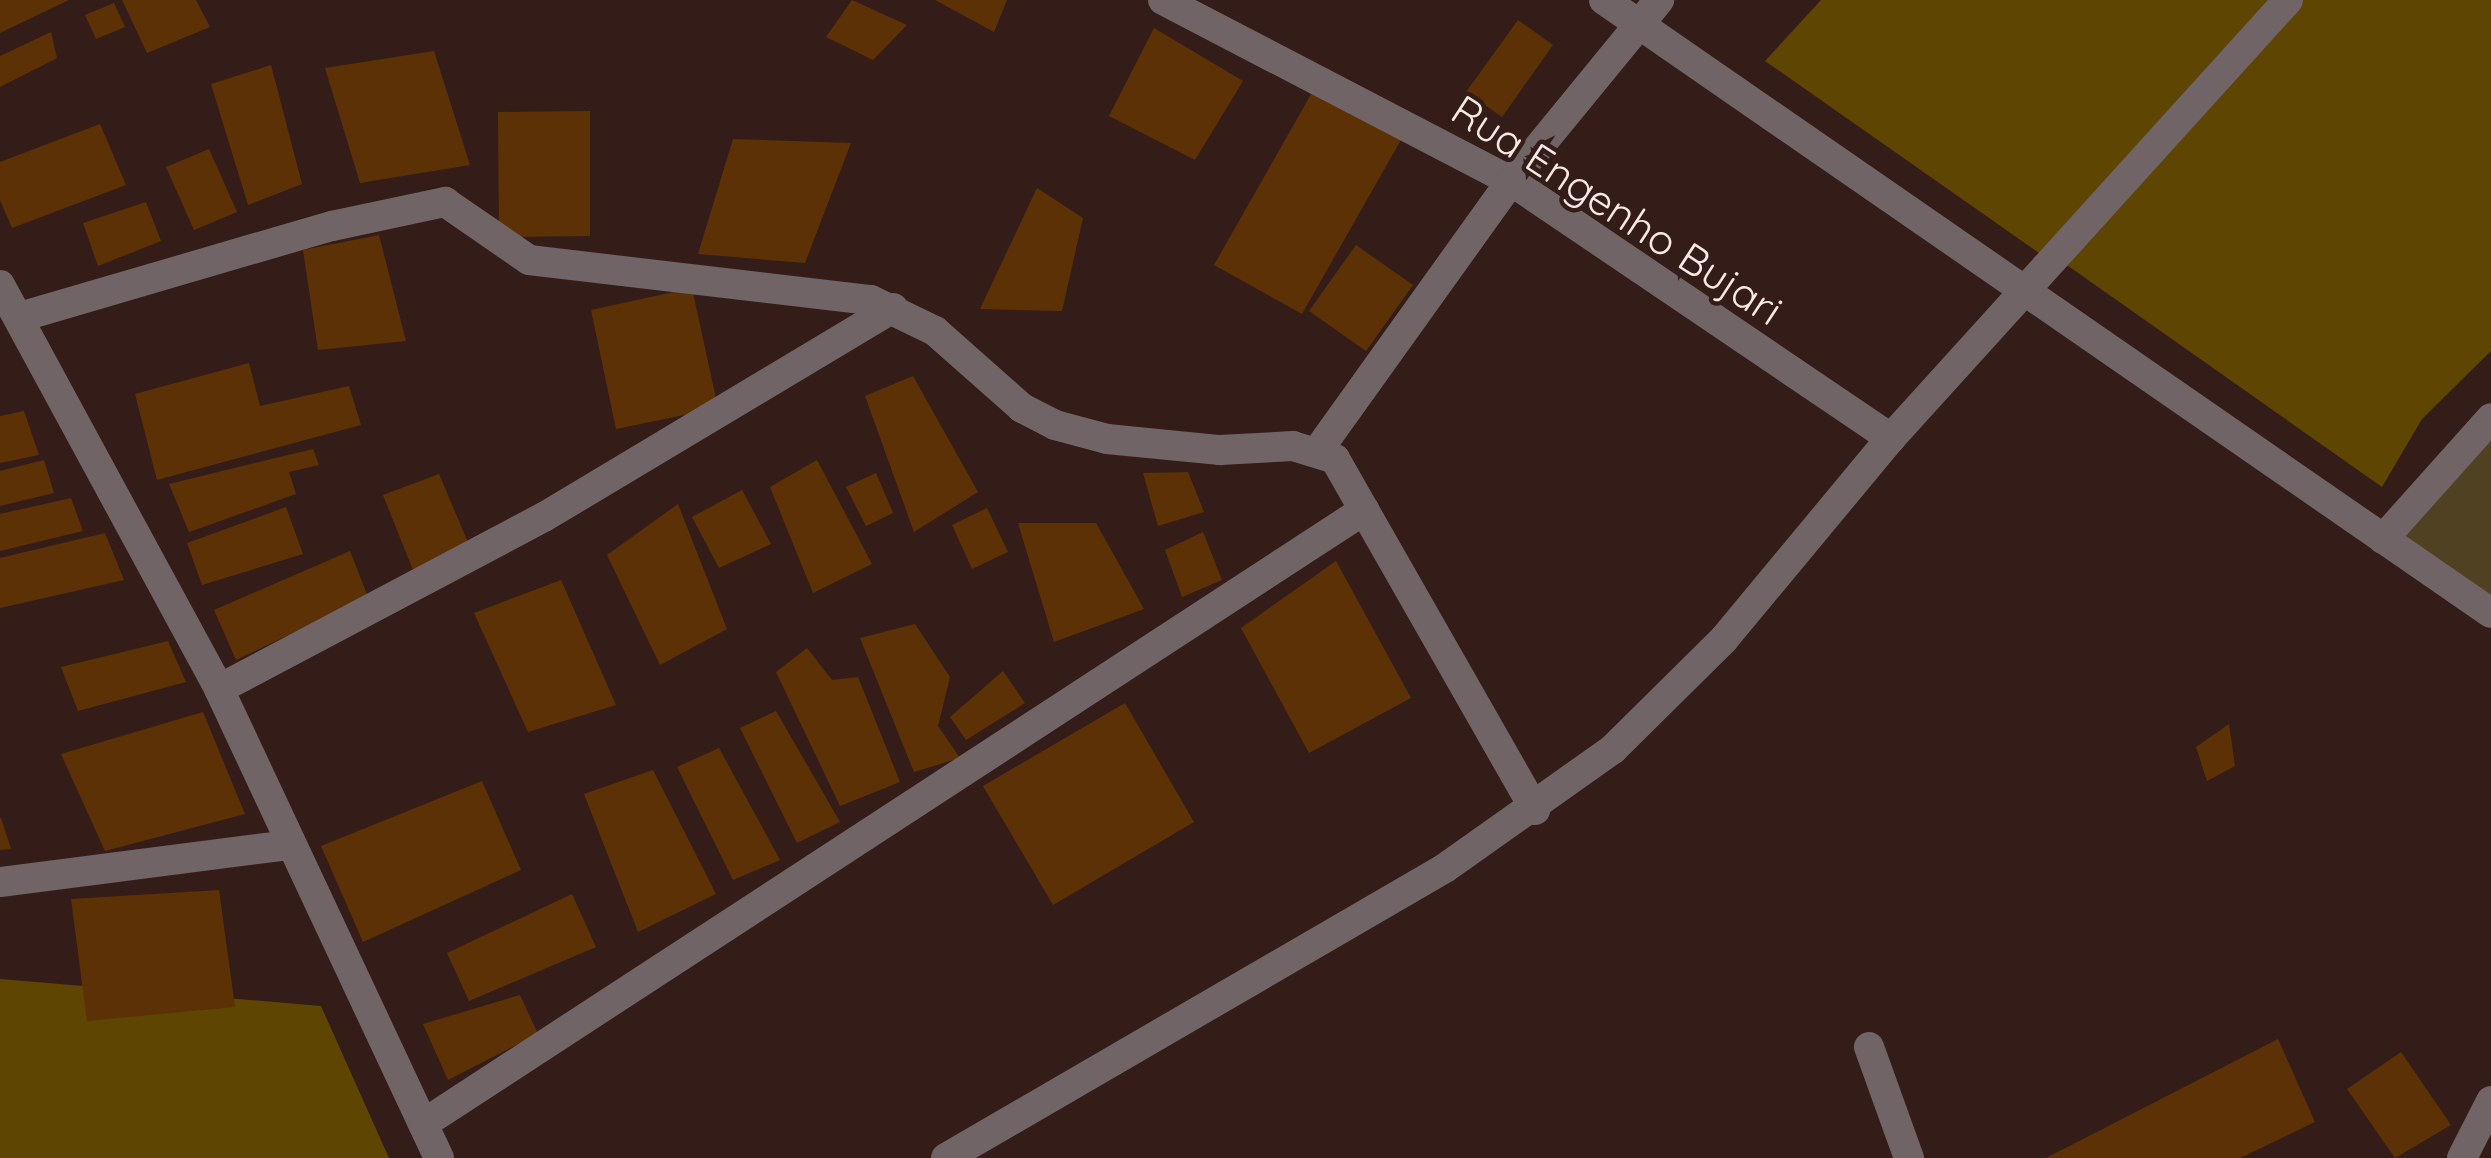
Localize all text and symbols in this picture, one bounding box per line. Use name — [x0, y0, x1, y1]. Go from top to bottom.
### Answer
street label: Rua Engenho Bujari — [1442, 84, 1792, 336]

